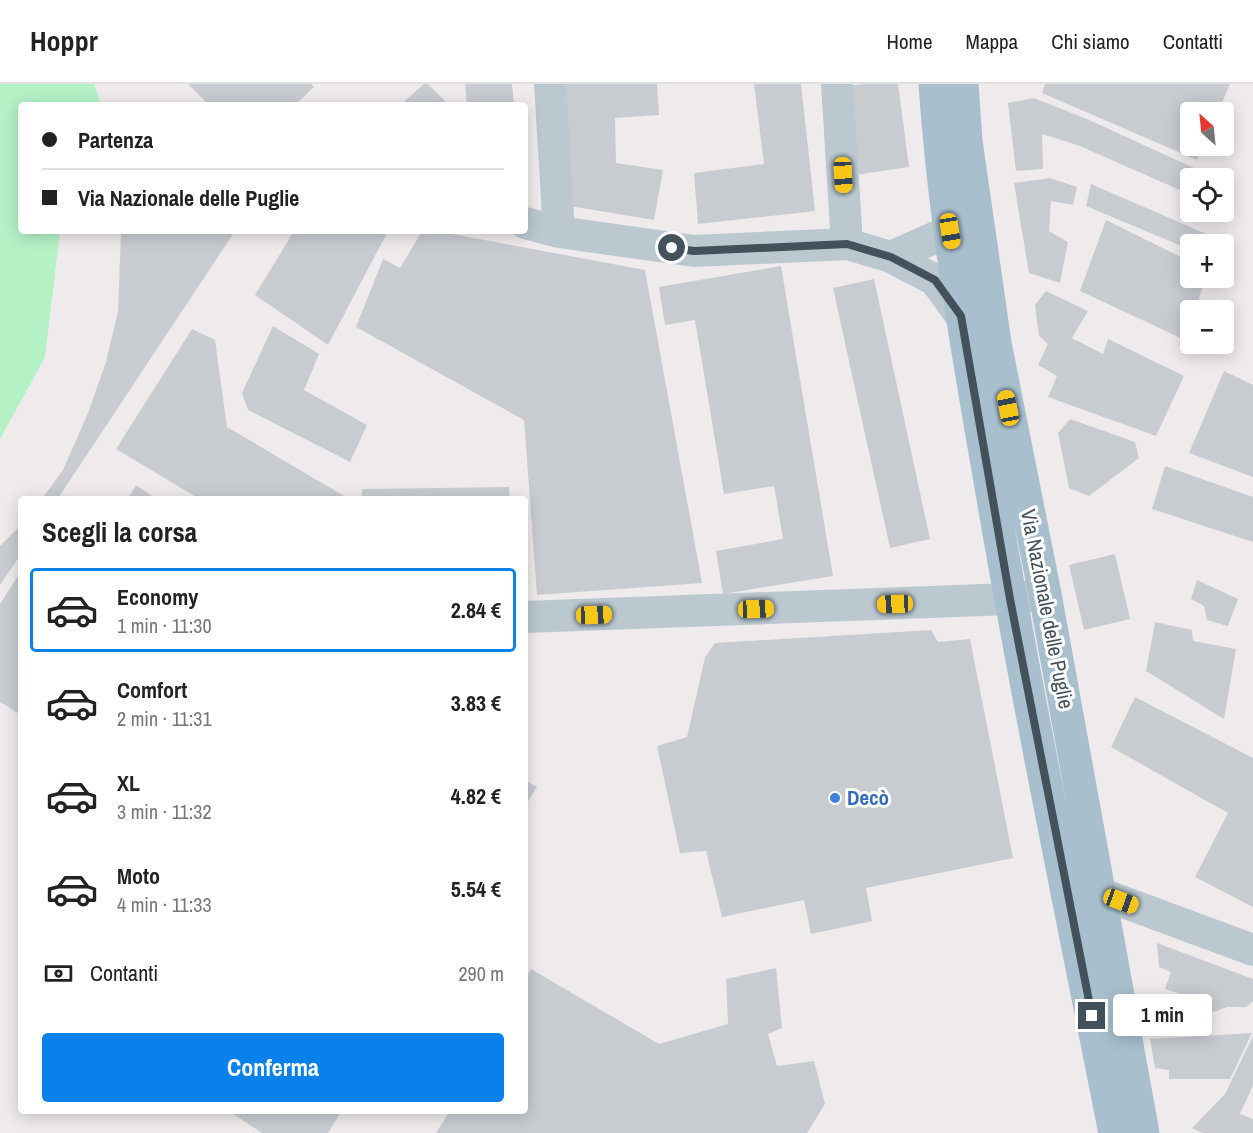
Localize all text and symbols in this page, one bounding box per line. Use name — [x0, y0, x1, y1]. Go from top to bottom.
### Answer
text: Hoppr — [30, 22, 98, 60]
text: Home — [887, 27, 933, 56]
text: Mappa — [966, 27, 1018, 56]
text: Chi siamo — [1051, 27, 1130, 56]
text: Contatti — [1163, 27, 1223, 56]
north arrow — [1180, 102, 1234, 156]
map controls — [1180, 102, 1234, 354]
text: Partenza — [78, 125, 153, 155]
car — [833, 157, 853, 193]
button: locate — [1180, 168, 1234, 222]
text: Via Nazionale delle Puglie — [78, 183, 299, 213]
car — [938, 212, 962, 250]
route start — [658, 234, 685, 261]
button: + — [1180, 234, 1234, 288]
button: − — [1180, 300, 1234, 354]
car — [996, 389, 1020, 427]
street label: Via Nazionale delle Puglie — [1014, 507, 1081, 711]
text: Scegli la corsa — [42, 514, 197, 550]
text: Economy — [117, 582, 198, 612]
icon: car — [45, 583, 99, 637]
car — [877, 594, 913, 614]
text: 2.84 € — [451, 595, 501, 625]
car — [738, 599, 774, 619]
car — [576, 605, 612, 625]
text: 1 min · 11:30 — [117, 612, 212, 639]
text: Comfort — [117, 675, 187, 705]
icon: car — [45, 676, 99, 730]
text: 3.83 € — [451, 688, 501, 718]
text: 2 min · 11:31 — [117, 705, 212, 732]
text: XL — [117, 768, 140, 798]
icon: car — [45, 769, 99, 823]
text: 4.82 € — [451, 781, 501, 811]
place label: Decò — [847, 783, 889, 812]
marker: Decò — [828, 791, 842, 805]
text: 3 min · 11:32 — [117, 798, 212, 825]
text: Moto — [117, 861, 160, 891]
icon: car — [45, 862, 99, 916]
text: 5.54 € — [451, 874, 501, 904]
car — [1101, 886, 1141, 916]
text: 4 min · 11:33 — [117, 891, 212, 918]
icon: cash — [42, 957, 75, 990]
text: Contanti — [90, 958, 158, 988]
text: 290 m — [458, 960, 504, 987]
callout: 1 min — [1113, 995, 1212, 1037]
text: 1 min — [1141, 1001, 1184, 1028]
route end — [1078, 1002, 1105, 1029]
button: Conferma — [42, 1033, 504, 1102]

